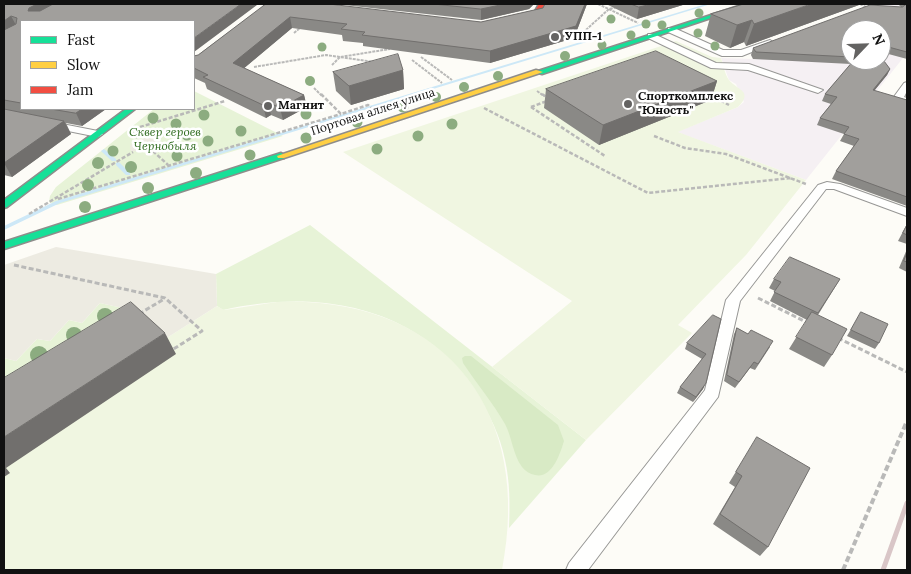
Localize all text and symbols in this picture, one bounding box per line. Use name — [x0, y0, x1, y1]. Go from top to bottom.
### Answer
legend — [20, 20, 195, 110]
north arrow — [841, 20, 891, 70]
text: Fast — [67, 30, 95, 49]
place label: УПП-1 — [565, 30, 602, 44]
marker: УПП-1 — [549, 31, 561, 43]
text: N — [868, 31, 889, 48]
text: Slow — [67, 55, 100, 74]
text: Jam — [67, 80, 94, 99]
street label: Портовая аллея улица — [309, 85, 437, 139]
place label: Спорткомплекс "Юность" — [638, 90, 733, 118]
marker: Спорткомплекс "Юность" — [622, 98, 634, 110]
place label: Магнит — [278, 99, 324, 113]
marker: Магнит — [262, 100, 274, 112]
park label: Сквер героев Чернобыля — [129, 126, 201, 154]

